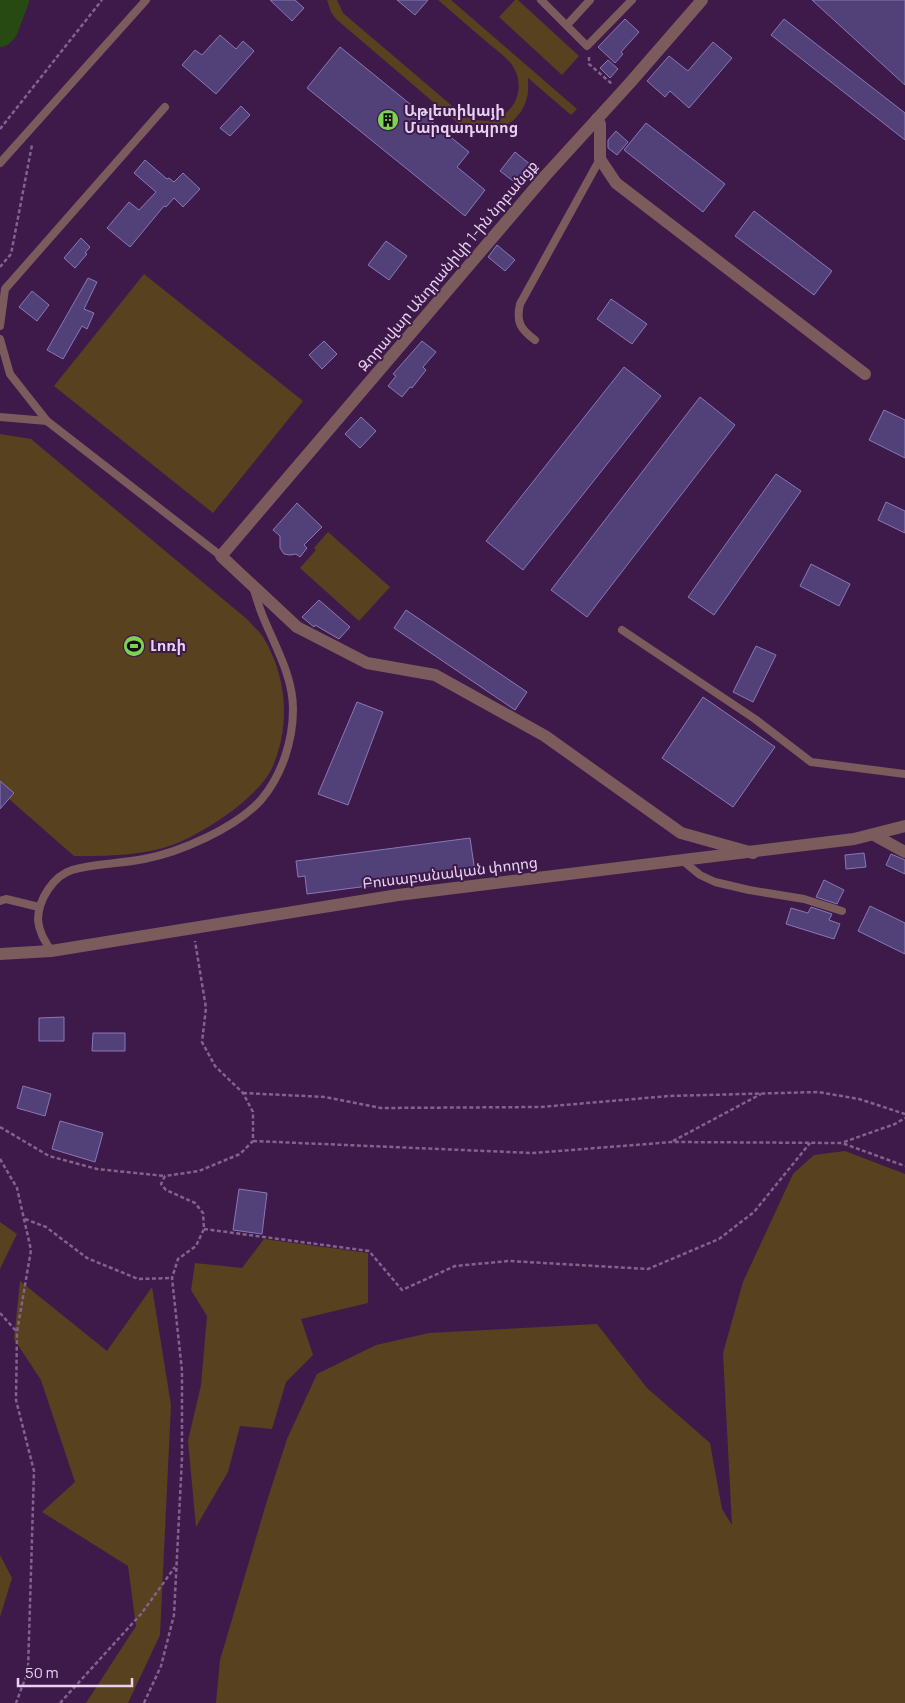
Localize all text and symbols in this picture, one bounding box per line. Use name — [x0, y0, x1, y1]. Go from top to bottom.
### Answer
place label: Աթլետիկայի Մարզադպրոց — [404, 100, 518, 138]
building icon: Աթլետիկայի Մարզադպրոց — [376, 108, 400, 132]
street label: Զորավար Անդրանիկի 1-ին նրբանցք — [353, 156, 542, 376]
sports icon: Լոռի — [122, 634, 146, 658]
place label: Լոռի — [150, 635, 186, 656]
street label: Բուսաբանական փողոց — [361, 851, 539, 894]
scale bar — [18, 1656, 131, 1688]
text: 50 m — [25, 1662, 59, 1683]

